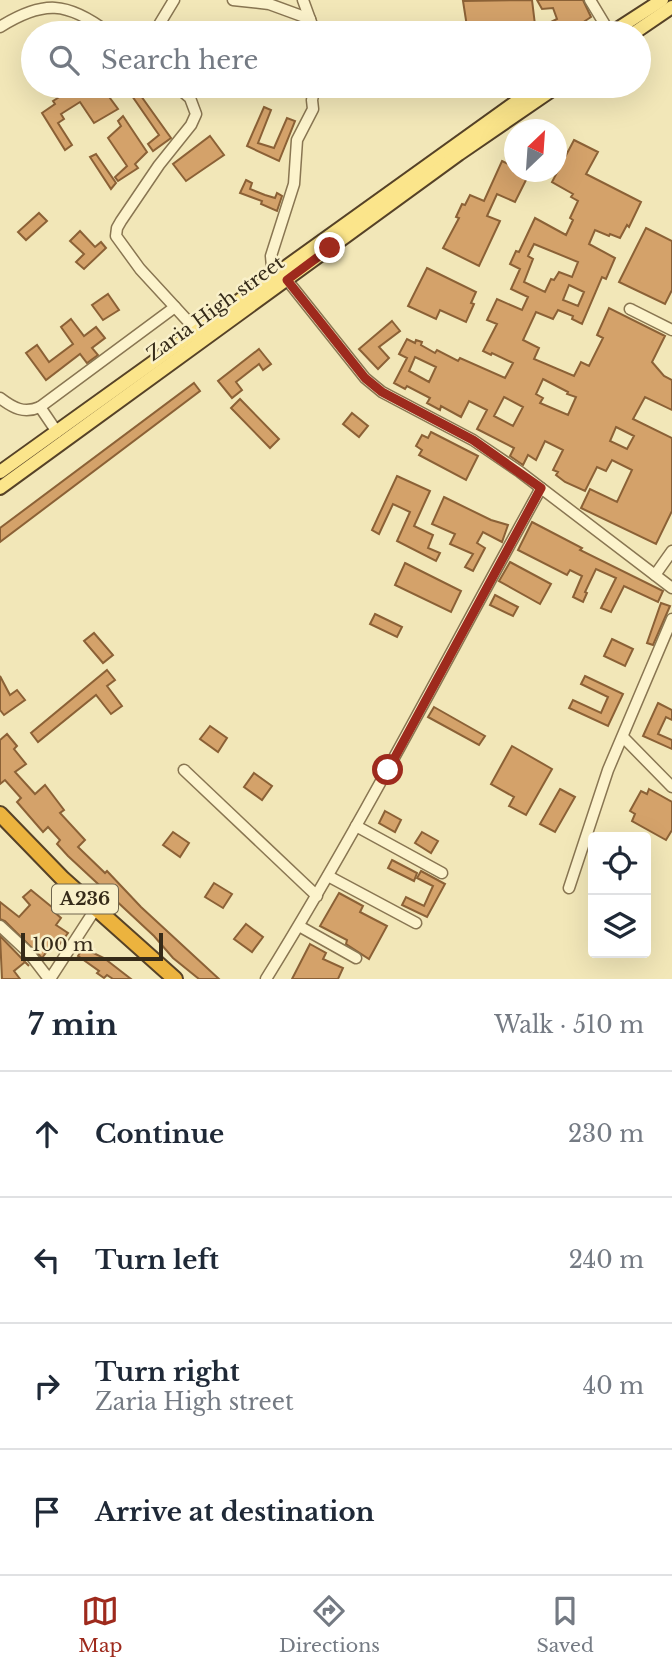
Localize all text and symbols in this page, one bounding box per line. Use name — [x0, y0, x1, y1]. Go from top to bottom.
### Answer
search box — [21, 21, 651, 98]
icon: search — [45, 41, 83, 79]
text: Search here — [101, 44, 258, 76]
north arrow — [504, 119, 567, 182]
route end — [314, 232, 345, 263]
street label: Zaria High street — [142, 250, 289, 366]
route start — [372, 754, 403, 785]
map controls — [588, 832, 651, 958]
button: locate — [588, 832, 651, 895]
road number: A236 — [52, 884, 118, 914]
button: layers — [588, 895, 651, 958]
scale bar — [21, 930, 163, 962]
text: 100 m — [32, 933, 93, 956]
text: 7 min — [28, 1006, 117, 1043]
text: Walk · 510 m — [494, 1011, 644, 1039]
icon: ahead — [28, 1115, 66, 1153]
text: Continue — [95, 1118, 224, 1150]
text: 230 m — [568, 1120, 644, 1148]
icon: left — [28, 1241, 66, 1279]
text: Turn left — [95, 1244, 219, 1276]
text: 240 m — [569, 1246, 644, 1274]
text: Turn right — [95, 1356, 240, 1388]
icon: right — [28, 1367, 66, 1405]
text: 40 m — [583, 1372, 644, 1400]
text: Zaria High street — [95, 1388, 294, 1416]
icon: arrive — [28, 1493, 66, 1531]
text: Arrive at destination — [95, 1496, 375, 1528]
tab: Map — [78, 1592, 122, 1657]
tab: Directions — [279, 1592, 380, 1657]
tab: Saved — [536, 1592, 594, 1657]

